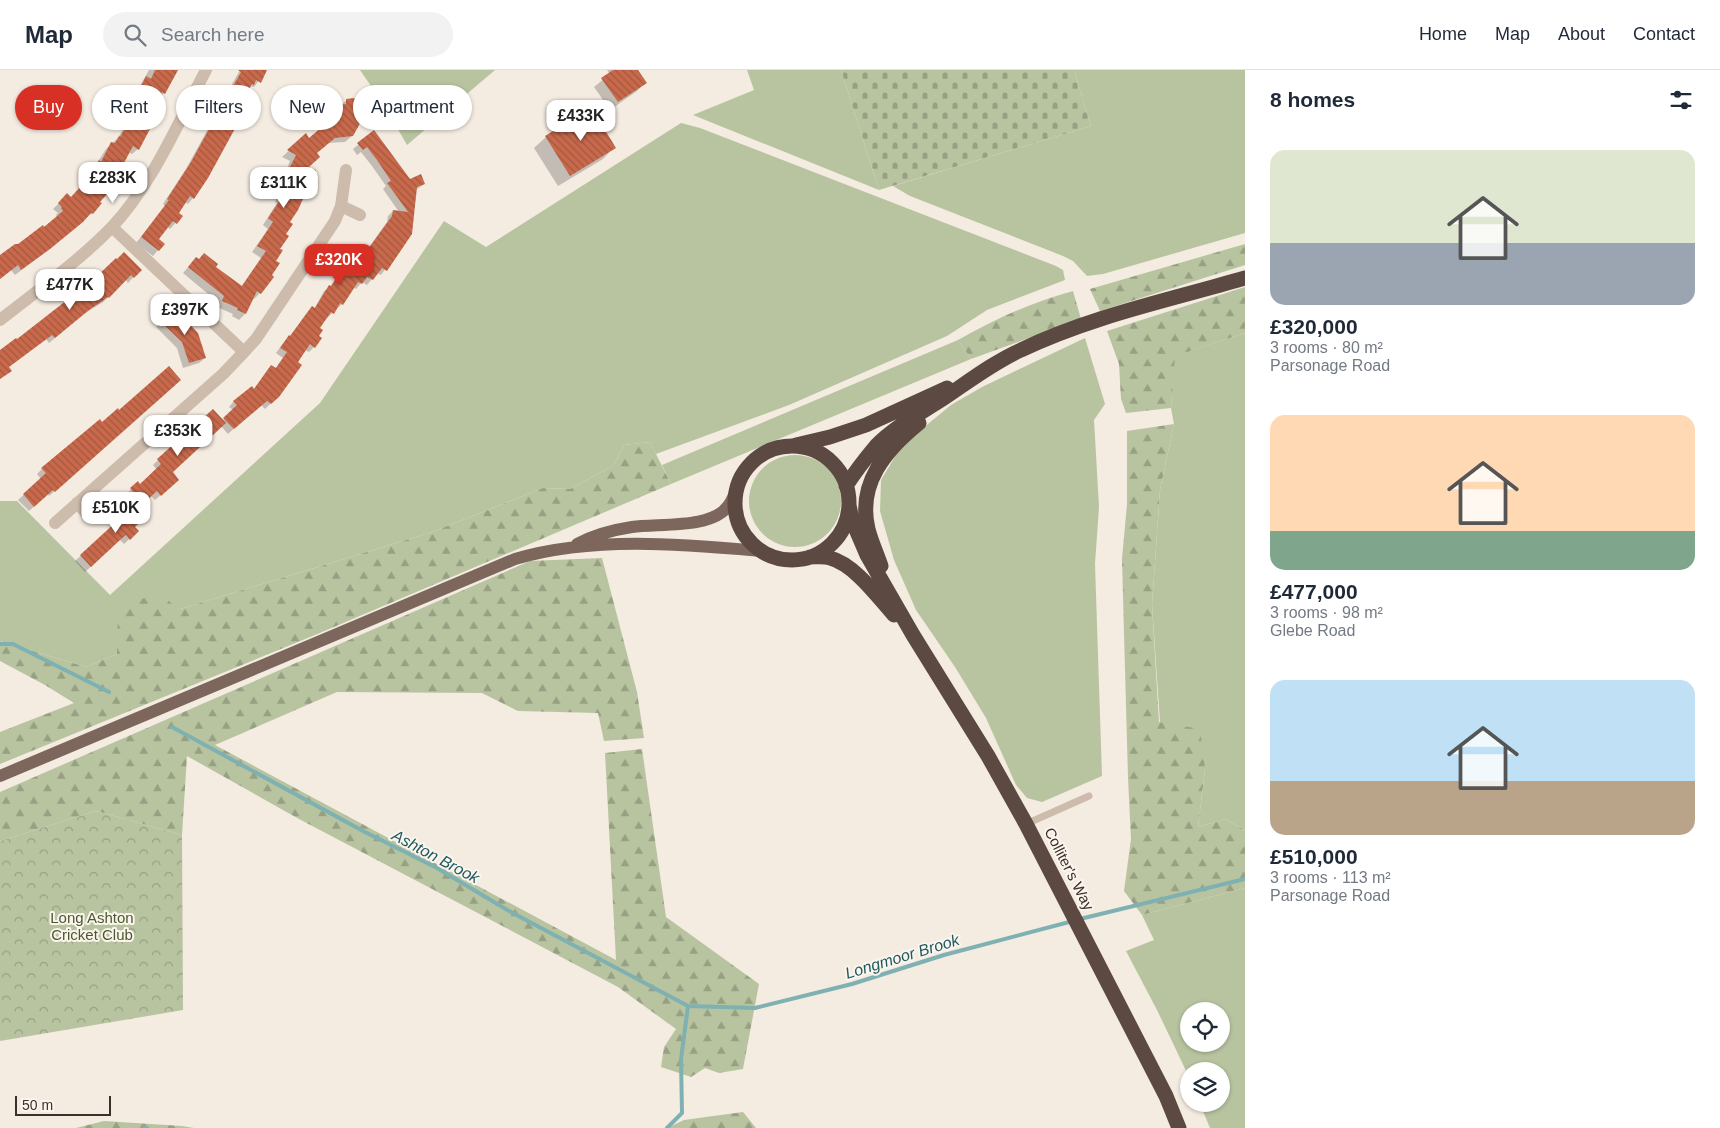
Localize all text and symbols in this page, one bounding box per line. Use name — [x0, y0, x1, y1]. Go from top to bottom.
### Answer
search box — [103, 12, 453, 57]
text: Map — [25, 21, 73, 48]
icon: search — [121, 21, 149, 49]
text: Search here — [161, 24, 265, 45]
text: Home — [1419, 24, 1467, 44]
text: Map — [1495, 24, 1530, 44]
text: About — [1558, 24, 1605, 44]
text: Contact — [1633, 24, 1695, 44]
chip: Buy — [15, 85, 82, 130]
chip: Rent — [92, 85, 166, 130]
chip: Filters — [176, 85, 261, 130]
chip: New — [271, 85, 343, 130]
chip: Apartment — [353, 85, 472, 130]
icon: filters — [1667, 86, 1695, 114]
text: 8 homes — [1270, 88, 1355, 111]
pin: £433K — [546, 100, 616, 142]
text: £433K — [557, 107, 605, 124]
pin: £283K — [78, 162, 148, 204]
pin: £311K — [249, 166, 319, 209]
text: £283K — [89, 169, 137, 186]
text: £311K — [261, 174, 307, 191]
icon: home — [1438, 183, 1528, 273]
pin: £320K — [304, 244, 374, 286]
text: £320K — [315, 251, 363, 268]
pin: £477K — [35, 268, 105, 311]
text: £477K — [46, 276, 94, 293]
pin: £397K — [150, 294, 220, 336]
text: £397K — [161, 301, 209, 318]
text: £320,000 — [1270, 315, 1358, 338]
text: 3 rooms · 80 m² — [1270, 339, 1383, 356]
text: Parsonage Road — [1270, 357, 1390, 374]
pin: £353K — [143, 414, 213, 457]
text: £353K — [154, 422, 202, 439]
icon: home — [1438, 448, 1528, 538]
pin: £510K — [81, 492, 151, 534]
text: £510K — [92, 499, 140, 516]
text: £477,000 — [1270, 580, 1358, 603]
text: 3 rooms · 98 m² — [1270, 604, 1383, 621]
text: Glebe Road — [1270, 622, 1355, 639]
icon: home — [1438, 713, 1528, 803]
street label: Colliter's Way — [1041, 825, 1098, 913]
water label: Ashton Brook — [388, 826, 483, 887]
text: £510,000 — [1270, 845, 1358, 868]
text: 3 rooms · 113 m² — [1270, 869, 1391, 886]
text: Parsonage Road — [1270, 887, 1390, 904]
park label: Long Ashton Cricket Club — [50, 909, 134, 943]
water label: Longmoor Brook — [843, 931, 962, 982]
map controls — [1180, 1002, 1230, 1112]
button: locate — [1180, 1002, 1230, 1052]
button: layers — [1180, 1062, 1230, 1112]
scale bar — [15, 1093, 111, 1116]
text: 50 m — [22, 1097, 53, 1113]

